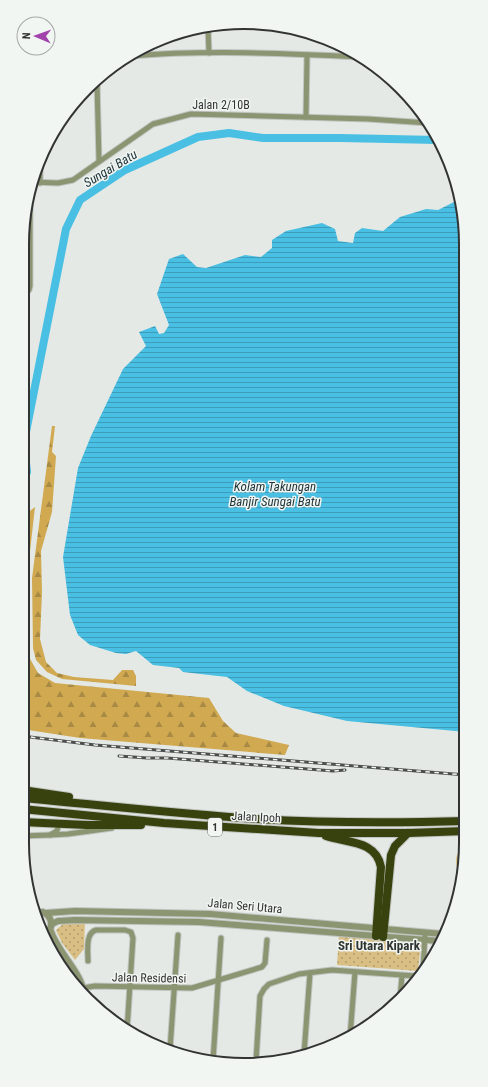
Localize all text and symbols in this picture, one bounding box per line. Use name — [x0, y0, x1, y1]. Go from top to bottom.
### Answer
north arrow — [16, 16, 56, 56]
text: N — [20, 32, 33, 39]
street label: Jalan 2/10B — [192, 98, 250, 112]
water label: Sungai Batu — [81, 147, 140, 190]
water label: Kolam Takungan Banjir Sungai Batu — [229, 479, 321, 509]
street label: Jalan Ipoh — [231, 809, 281, 825]
road number: 1 — [208, 818, 222, 836]
street label: Jalan Seri Utara — [207, 896, 283, 916]
district label: Sri Utara Kipark — [338, 938, 421, 953]
street label: Jalan Residensi — [112, 970, 186, 986]

